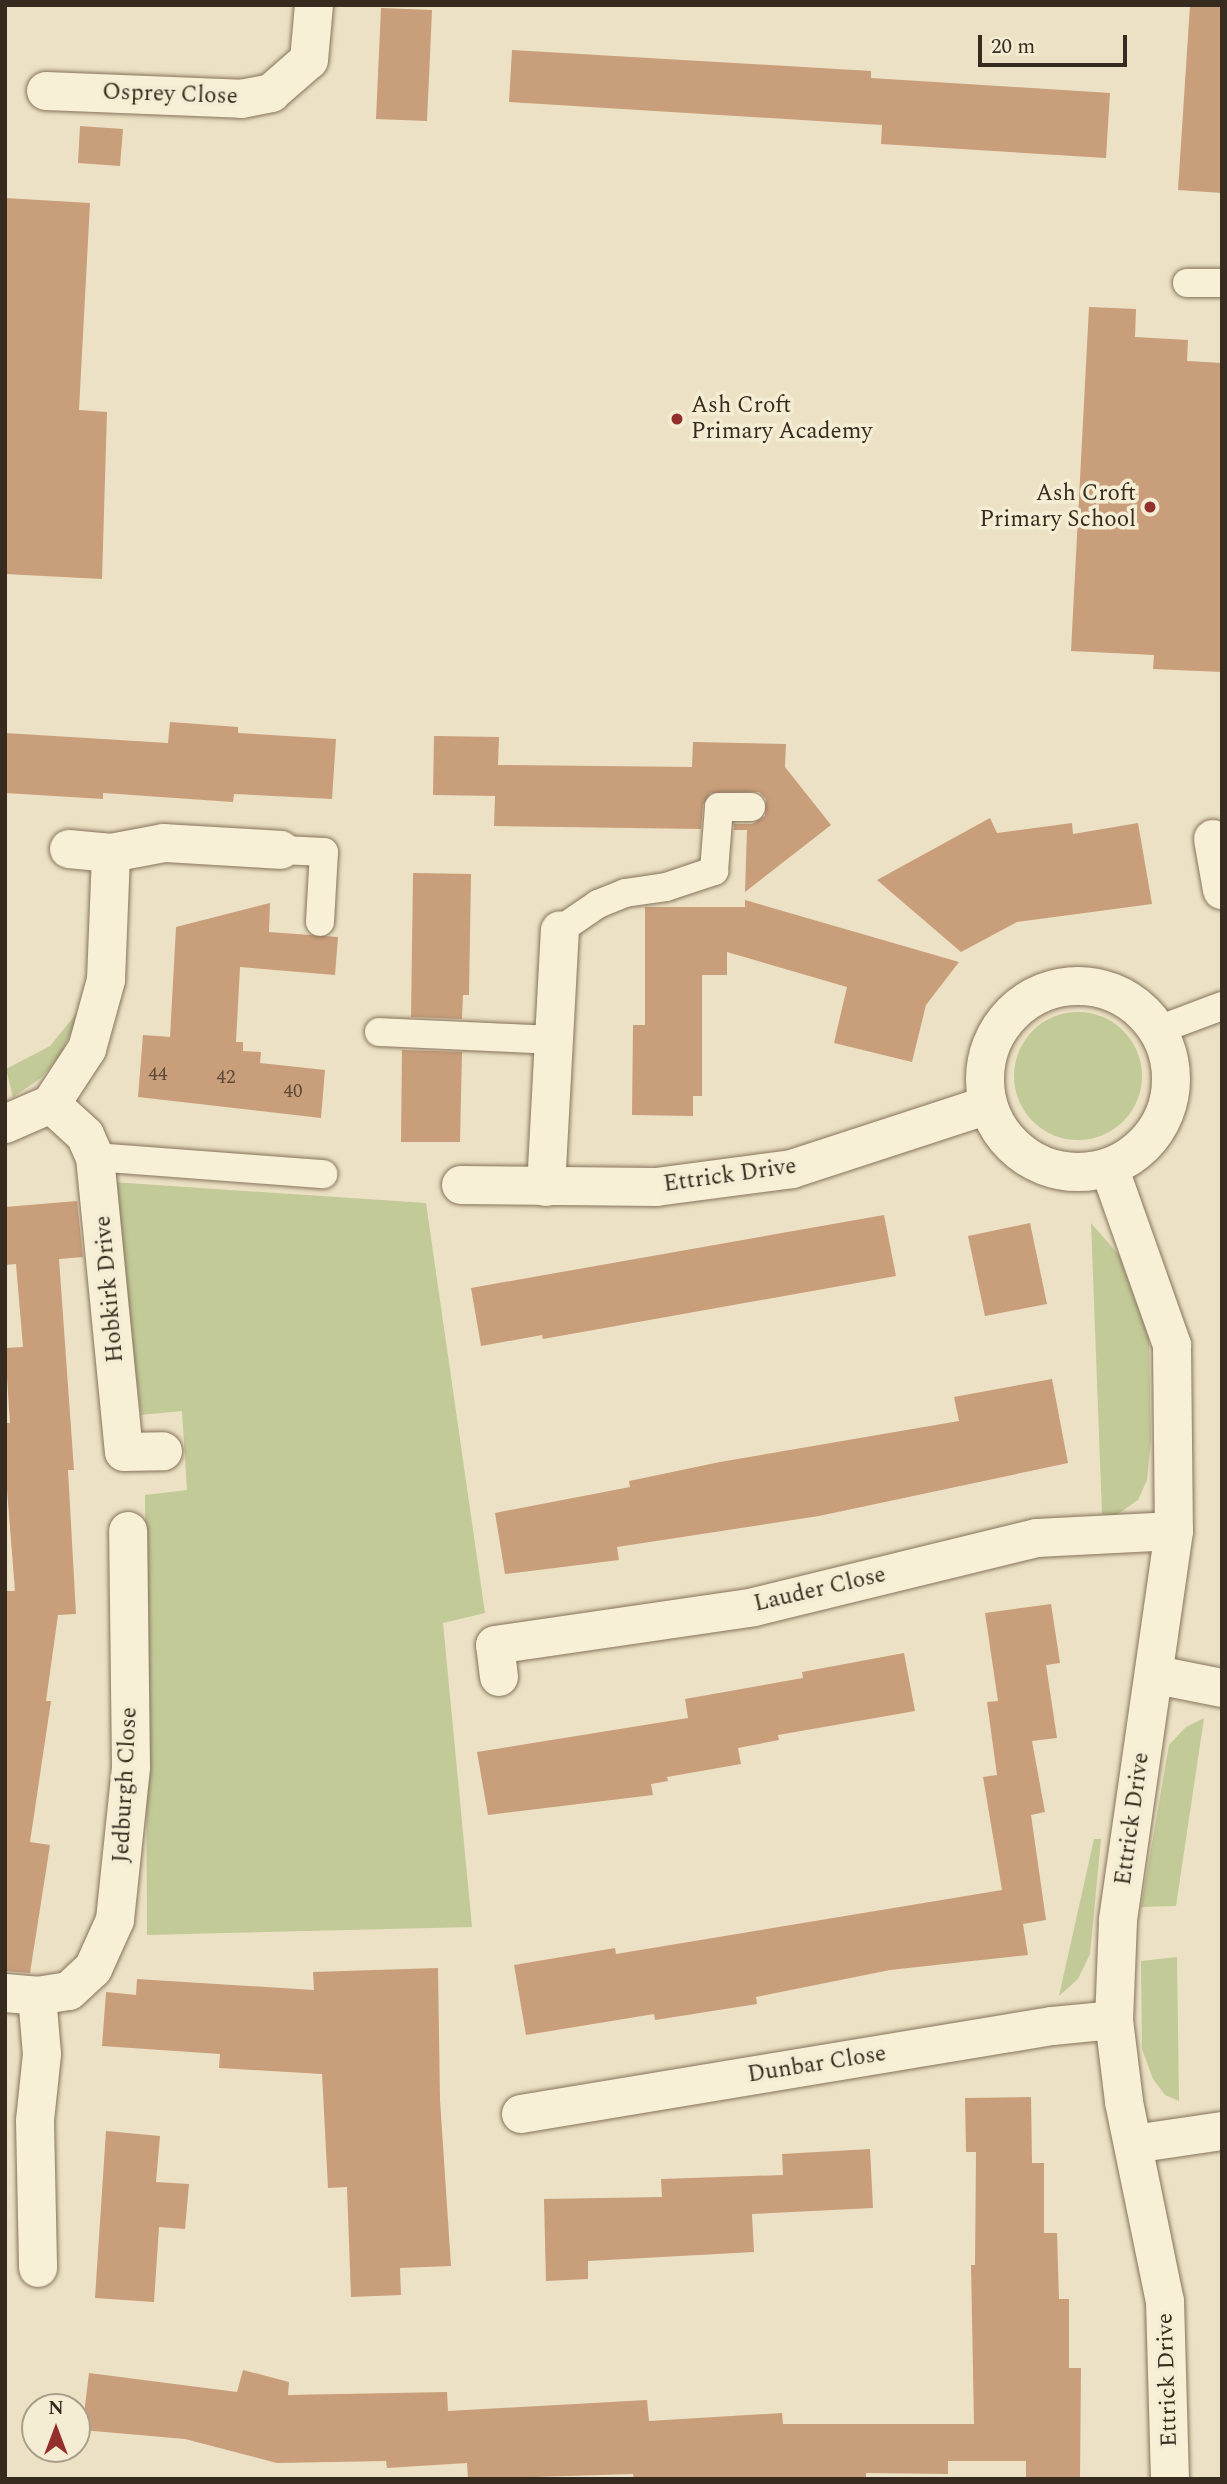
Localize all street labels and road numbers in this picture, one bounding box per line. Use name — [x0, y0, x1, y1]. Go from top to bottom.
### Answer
street label: Osprey Close — [102, 79, 238, 111]
street label: Ettrick Drive — [662, 1153, 798, 1199]
street label: Hobkirk Drive — [90, 1214, 130, 1364]
street label: Lauder Close — [751, 1561, 889, 1619]
street label: Jedburgh Close — [108, 1706, 144, 1864]
street label: Ettrick Drive — [1110, 1751, 1156, 1887]
street label: Dunbar Close — [746, 2040, 888, 2090]
street label: Ettrick Drive — [1152, 2313, 1184, 2447]

